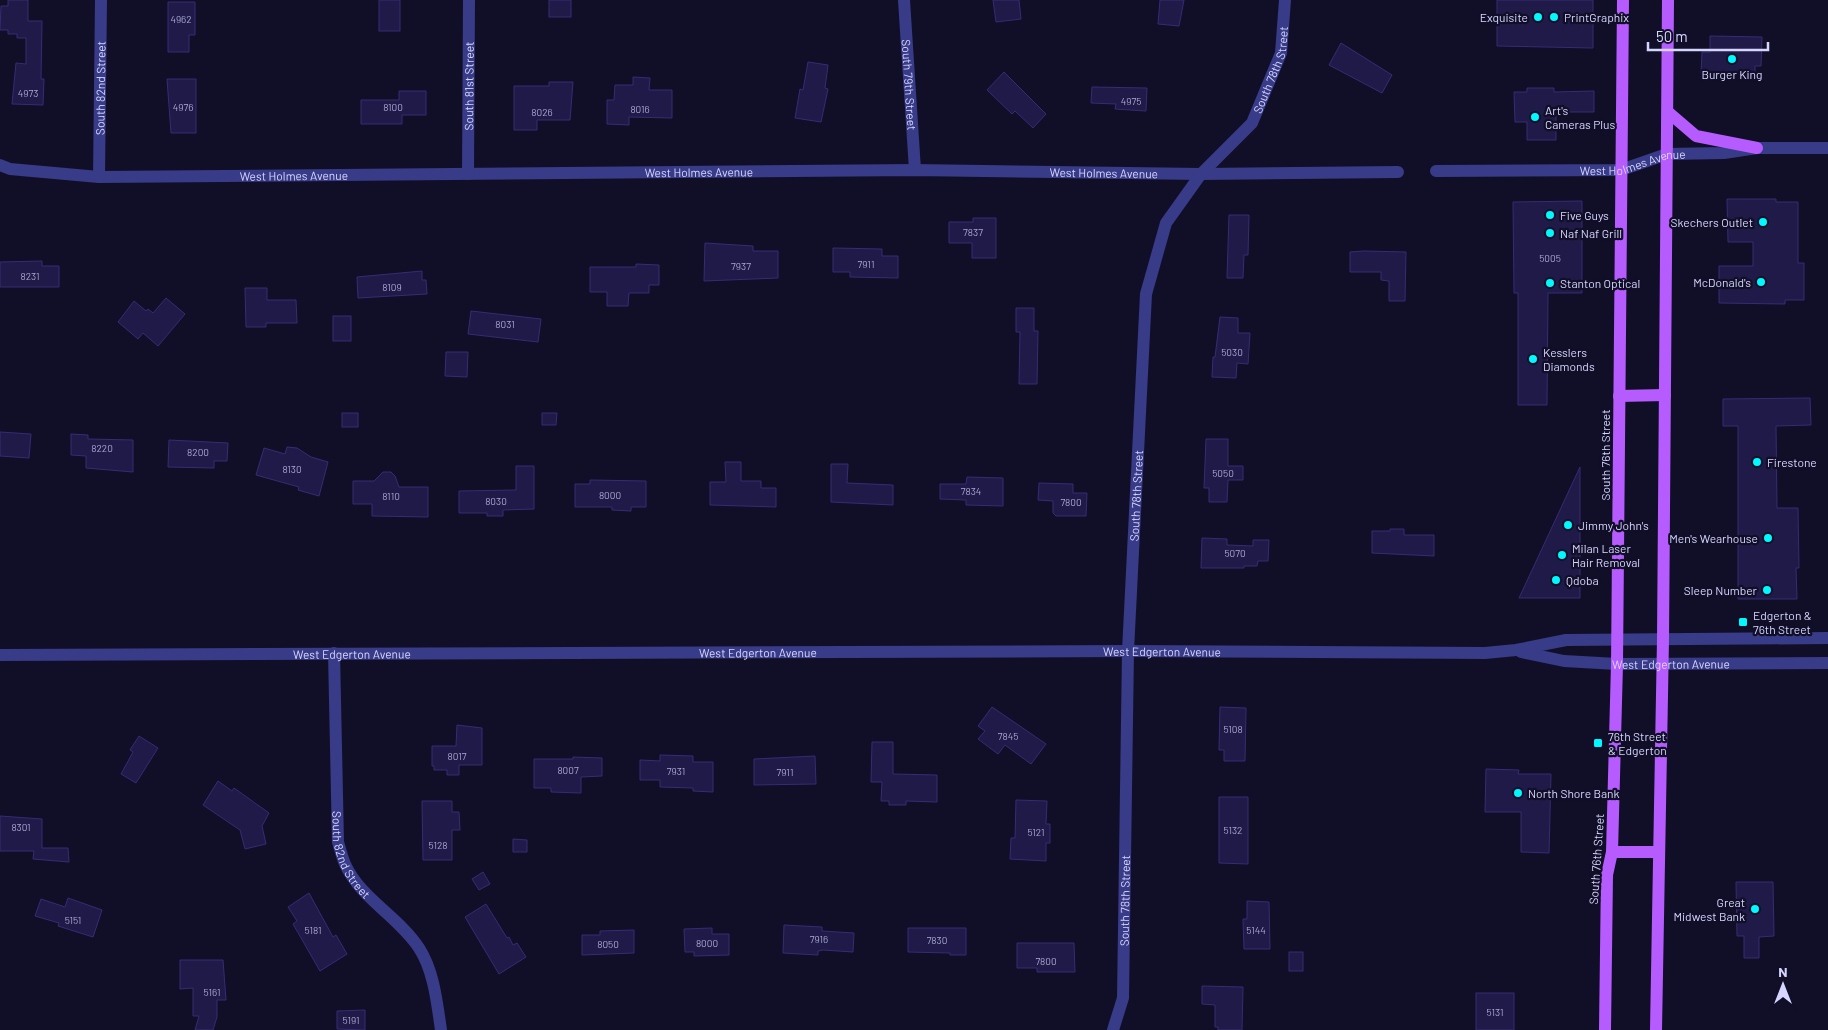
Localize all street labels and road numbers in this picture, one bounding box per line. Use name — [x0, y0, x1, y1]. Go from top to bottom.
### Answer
street label: South 78th Street — [1250, 26, 1290, 115]
street label: South 79th Street — [900, 39, 919, 131]
street label: South 82nd Street — [92, 41, 108, 135]
street label: South 81st Street — [461, 42, 476, 130]
street label: West Holmes Avenue — [1580, 147, 1686, 177]
street label: West Holmes Avenue — [645, 164, 753, 179]
street label: West Holmes Avenue — [1049, 165, 1158, 180]
street label: West Holmes Avenue — [240, 168, 348, 183]
street label: South 76th Street — [1598, 409, 1612, 501]
street label: South 78th Street — [1127, 450, 1145, 542]
street label: West Edgerton Avenue — [1103, 644, 1221, 659]
street label: West Edgerton Avenue — [699, 645, 817, 660]
street label: West Edgerton Avenue — [293, 647, 411, 661]
street label: West Edgerton Avenue — [1612, 656, 1730, 671]
street label: South 82nd Street — [330, 811, 373, 901]
street label: South 76th Street — [1586, 813, 1606, 905]
street label: South 78th Street — [1117, 855, 1132, 946]

